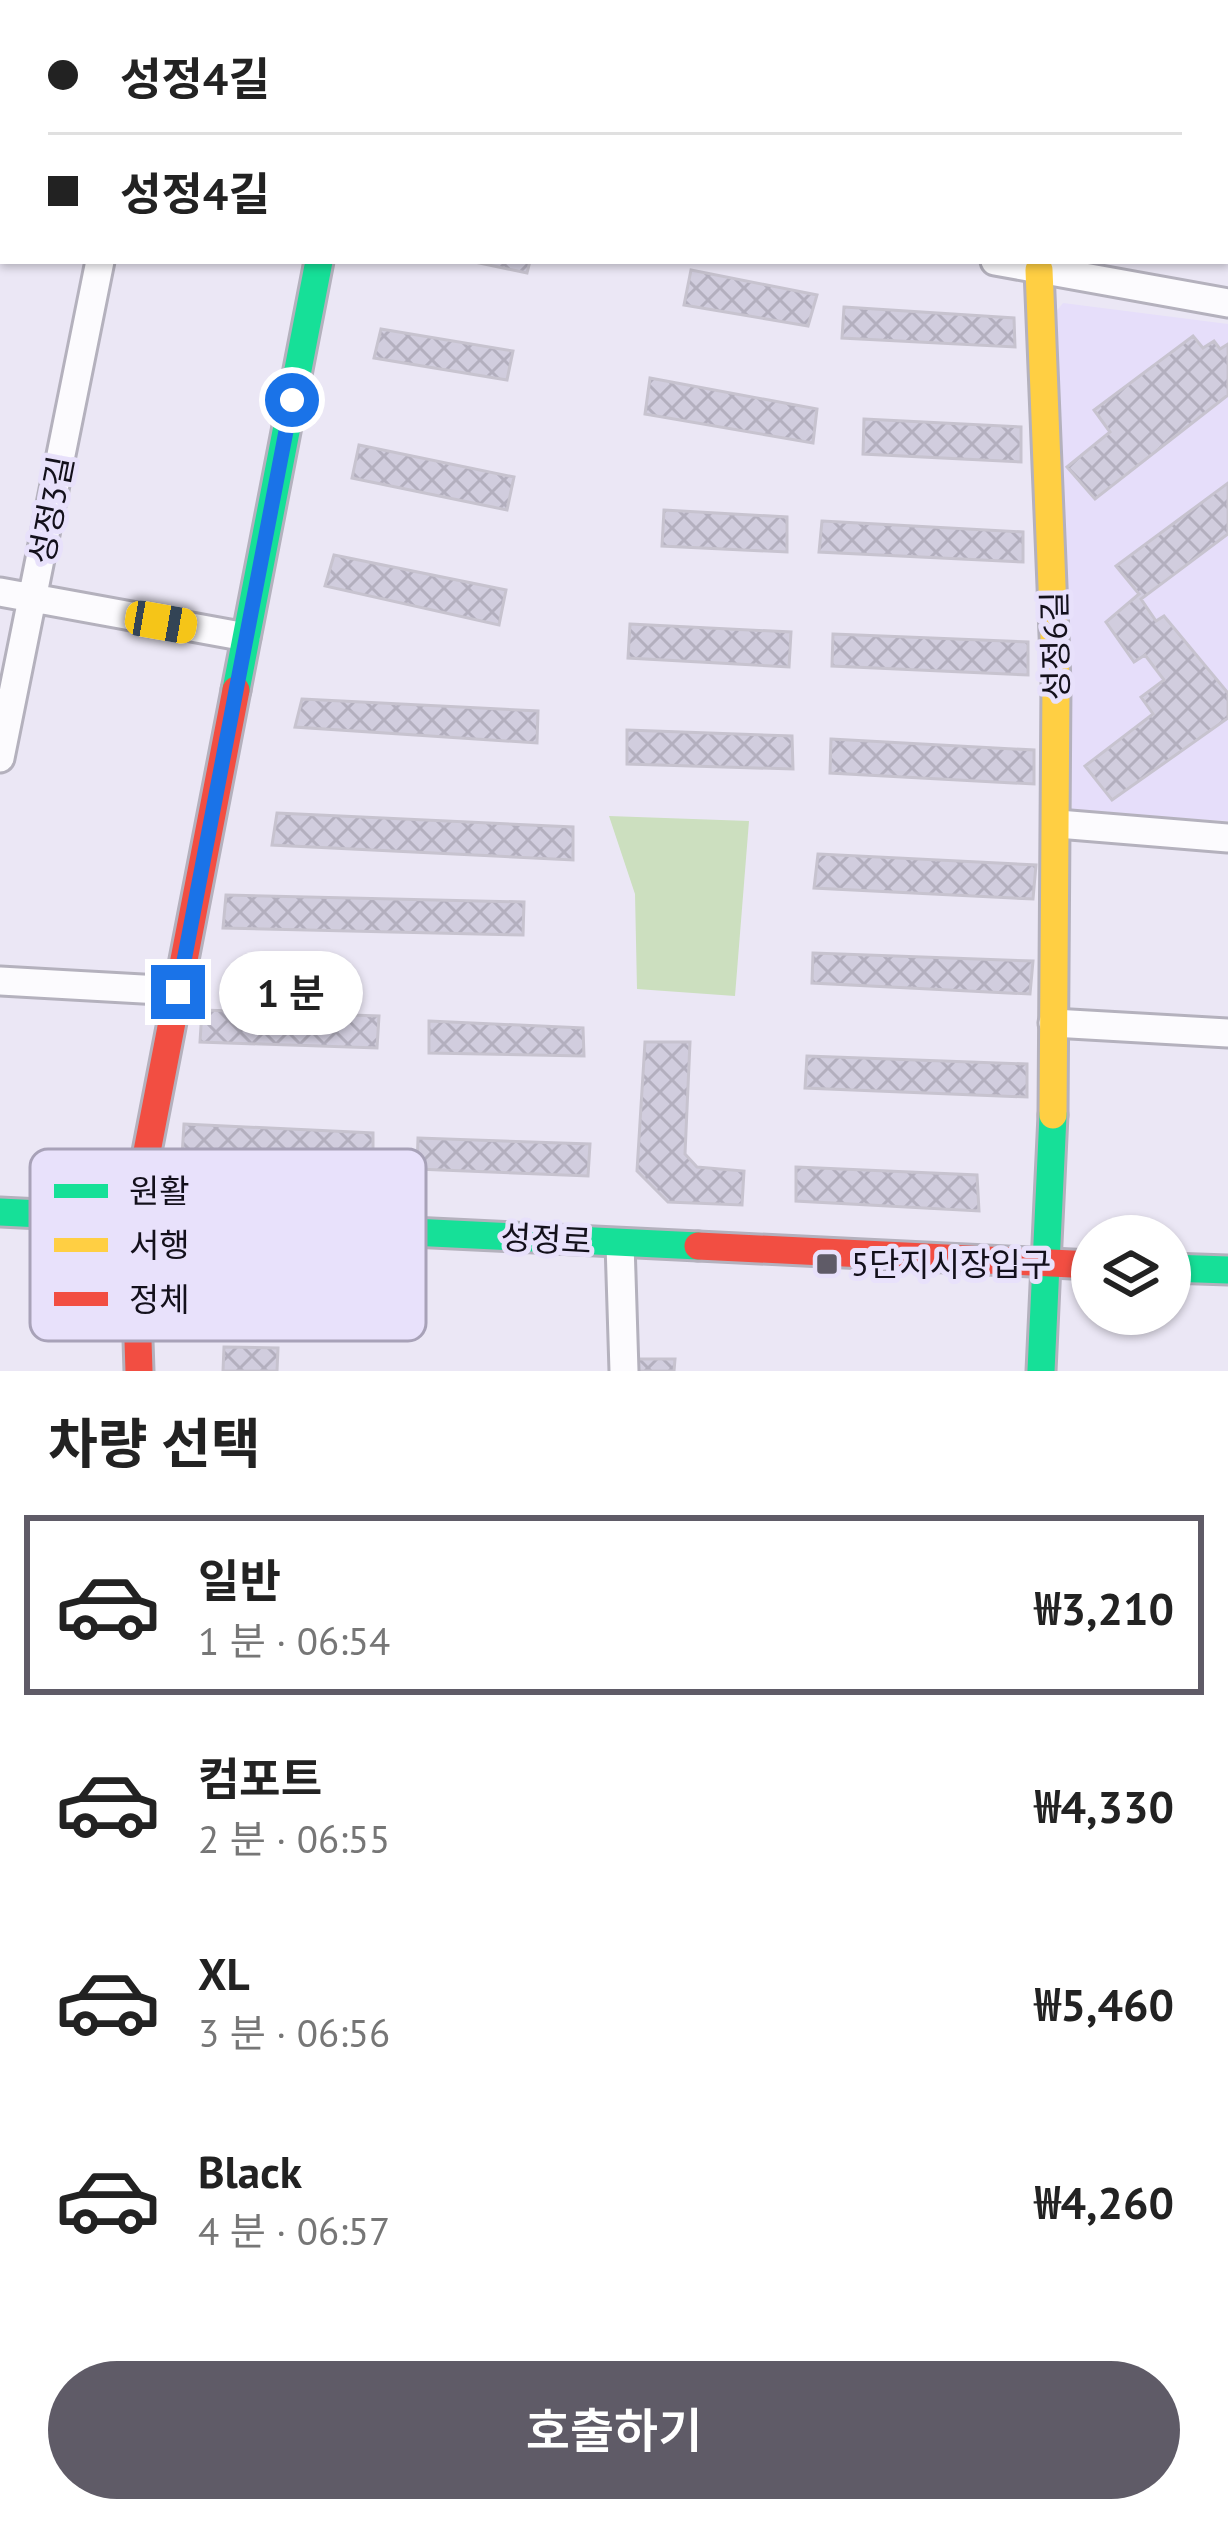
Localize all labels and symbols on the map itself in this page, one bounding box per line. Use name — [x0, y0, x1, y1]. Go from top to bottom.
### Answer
route start — [265, 373, 319, 427]
street label: 성정3길 — [19, 452, 82, 568]
street label: 성정6길 — [1032, 591, 1077, 701]
car — [122, 598, 200, 646]
callout: 1 분 — [220, 950, 364, 1034]
route end — [151, 965, 205, 1019]
legend — [30, 1149, 426, 1341]
text: 원활 — [129, 1169, 190, 1212]
street label: 성정로 — [499, 1215, 593, 1262]
text: 서행 — [129, 1223, 190, 1266]
place label: 5단지시장입구 — [851, 1242, 1051, 1285]
marker: 5단지시장입구 — [814, 1251, 840, 1277]
text: 정체 — [129, 1277, 190, 1320]

